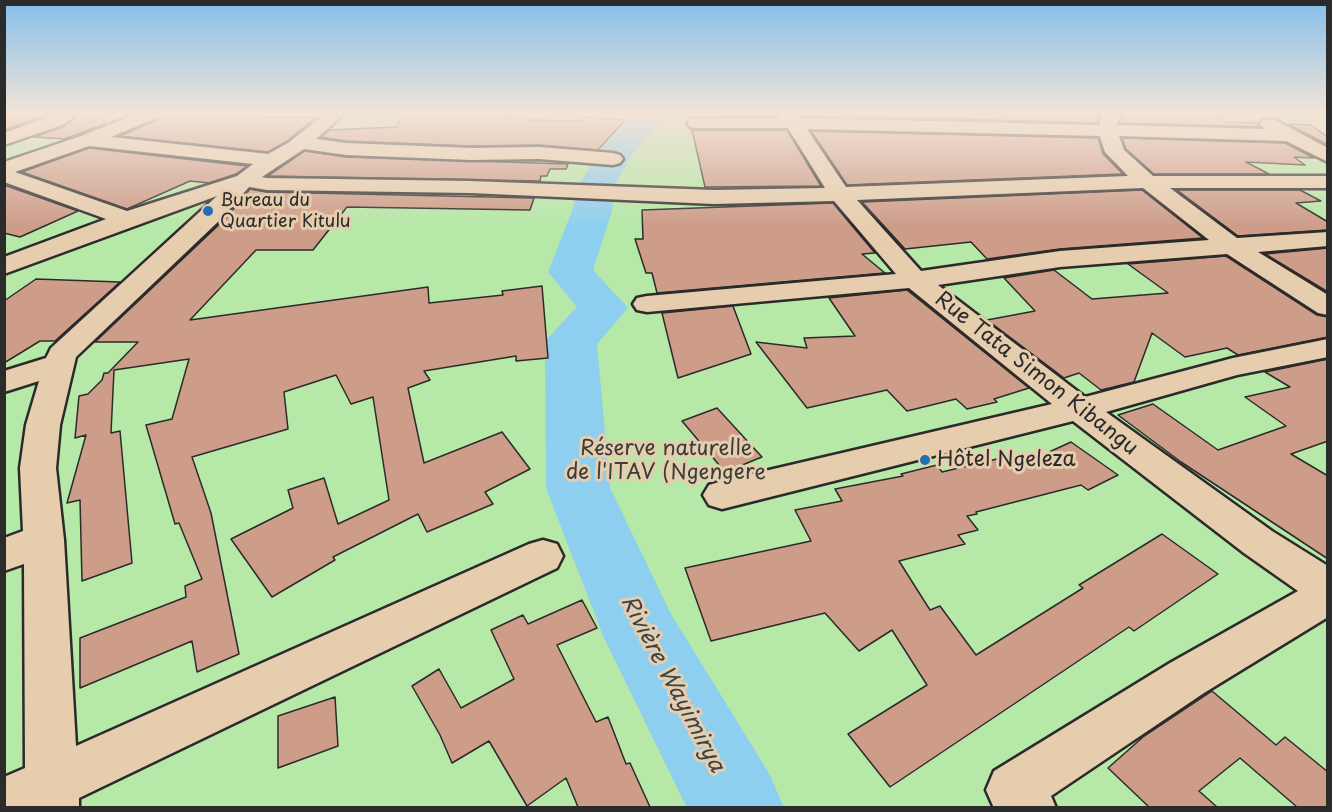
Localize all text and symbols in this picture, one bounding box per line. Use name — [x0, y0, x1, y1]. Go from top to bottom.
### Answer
place label: Bureau du Quartier Kitulu — [220, 190, 351, 232]
marker: Bureau du Quartier Kitulu — [201, 204, 215, 218]
street label: Rue Tata Simon Kibangu — [929, 287, 1143, 461]
park label: Réserve naturelle de l'ITAV (Ngengere — [566, 436, 766, 486]
place label: Hôtel Ngeleza — [937, 447, 1075, 473]
marker: Hôtel Ngeleza — [918, 453, 932, 467]
water label: Rivière Wayimirya — [614, 591, 730, 777]

